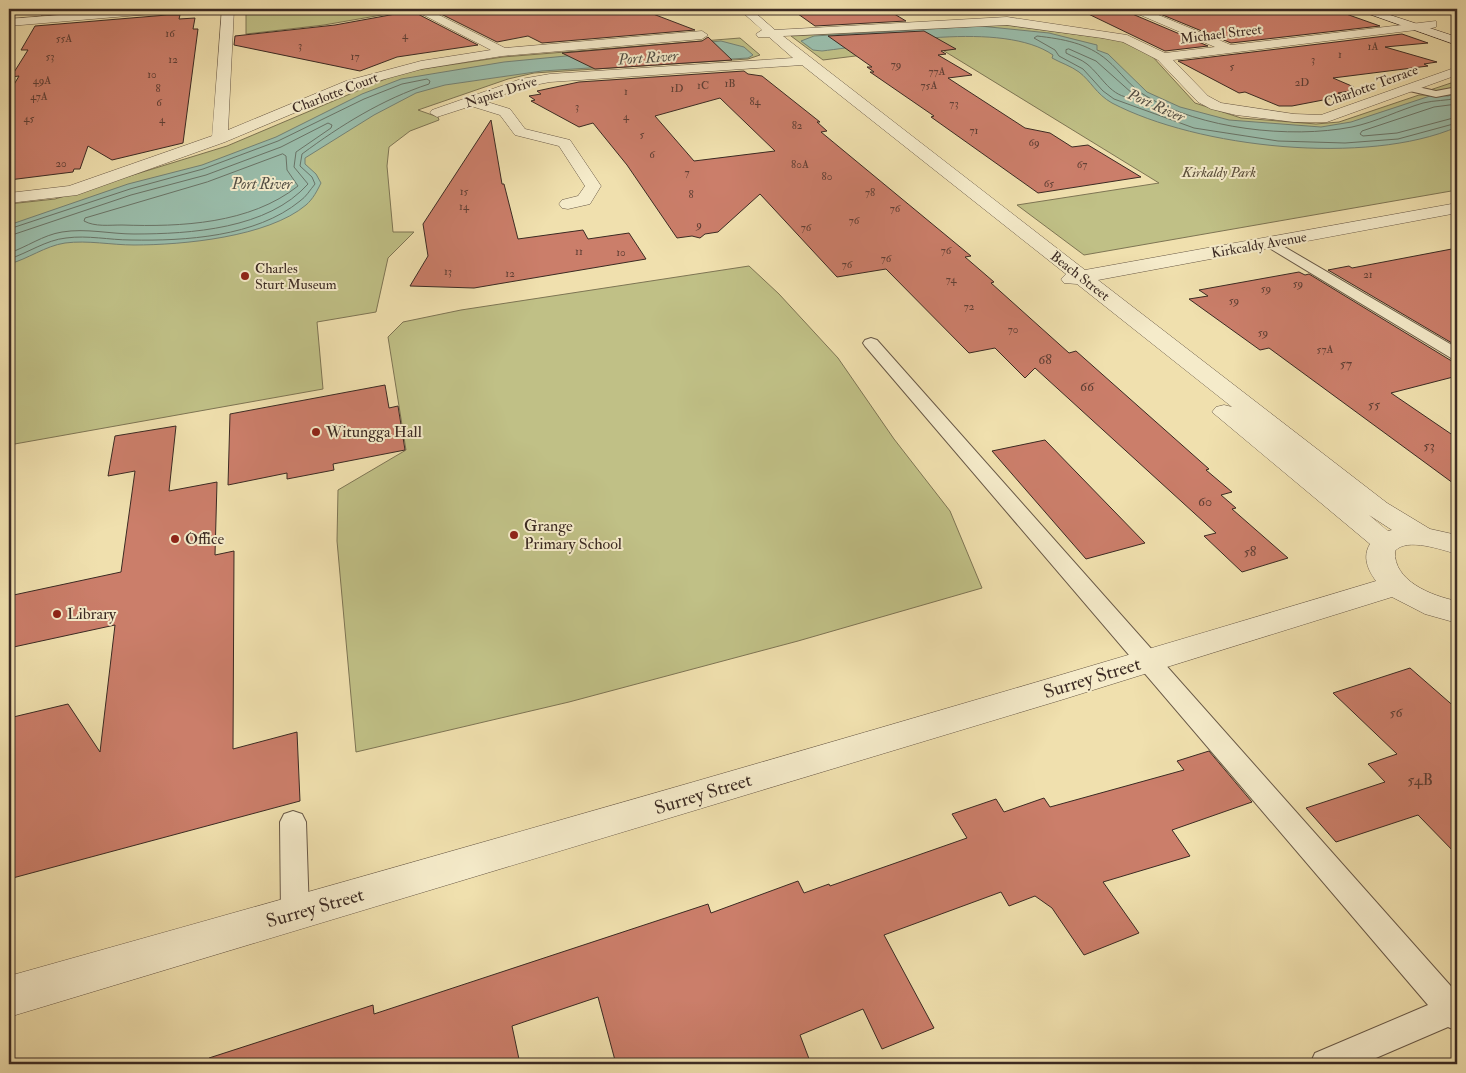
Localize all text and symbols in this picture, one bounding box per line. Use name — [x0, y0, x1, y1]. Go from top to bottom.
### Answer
street label: Michael Street — [1179, 21, 1263, 47]
house number: 16 — [165, 27, 176, 40]
house number: 4 — [402, 29, 409, 42]
house number: 55A — [56, 32, 72, 45]
house number: 3 — [298, 39, 302, 52]
house number: 1A — [1368, 40, 1378, 53]
water label: Port River — [616, 46, 680, 70]
house number: 1 — [1338, 48, 1342, 61]
house number: 53 — [45, 50, 55, 63]
house number: 17 — [351, 50, 359, 63]
house number: 12 — [168, 53, 178, 66]
house number: 3 — [1311, 53, 1315, 66]
house number: 79 — [891, 58, 901, 71]
house number: 5 — [1230, 60, 1235, 73]
street label: Charlotte Terrace — [1322, 61, 1420, 111]
house number: 77A — [928, 65, 946, 78]
house number: 10 — [147, 68, 157, 81]
street label: Charlotte Court — [290, 69, 381, 117]
street label: Napier Drive — [463, 72, 540, 113]
house number: 49A — [33, 74, 51, 87]
house number: 2D — [1295, 76, 1309, 89]
house number: 1B — [724, 77, 736, 90]
house number: 1C — [697, 79, 709, 92]
house number: 75A — [921, 79, 937, 92]
house number: 8 — [155, 82, 161, 95]
house number: 1D — [671, 82, 683, 95]
house number: 1 — [624, 85, 628, 98]
water label: Port River — [1124, 85, 1189, 128]
house number: 47A — [30, 90, 48, 103]
house number: 84 — [749, 95, 762, 108]
house number: 6 — [156, 96, 163, 109]
house number: 73 — [949, 97, 959, 110]
house number: 3 — [575, 100, 579, 113]
house number: 4 — [623, 110, 630, 123]
house number: 45 — [24, 112, 35, 125]
house number: 4 — [159, 113, 166, 126]
house number: 82 — [792, 119, 803, 132]
house number: 71 — [970, 124, 979, 137]
house number: 5 — [640, 128, 645, 141]
house number: 69 — [1028, 136, 1040, 149]
house number: 6 — [649, 148, 656, 161]
house number: 20 — [55, 157, 67, 170]
house number: 80A — [791, 158, 809, 171]
house number: 67 — [1077, 158, 1087, 171]
park label: Kirkaldy Park — [1181, 164, 1256, 181]
house number: 7 — [684, 166, 690, 179]
house number: 80 — [822, 170, 833, 183]
water label: Port River — [231, 175, 294, 194]
house number: 65 — [1044, 177, 1054, 190]
house number: 15 — [460, 185, 469, 198]
house number: 78 — [865, 186, 875, 199]
house number: 8 — [688, 188, 694, 201]
house number: 14 — [459, 200, 470, 213]
house number: 76 — [890, 202, 902, 215]
house number: 76 — [849, 214, 861, 227]
house number: 9 — [695, 218, 702, 231]
house number: 76 — [801, 221, 813, 234]
street label: Kirkcaldy Avenue — [1210, 228, 1308, 263]
house number: 76 — [941, 244, 953, 257]
house number: 11 — [575, 245, 583, 258]
house number: 10 — [616, 246, 626, 259]
street label: Beach Street — [1047, 248, 1113, 305]
house number: 76 — [881, 252, 893, 265]
house number: 76 — [842, 258, 854, 271]
place label: Charles Sturt Museum — [255, 260, 337, 293]
house number: 13 — [444, 265, 452, 278]
house number: 12 — [505, 267, 515, 280]
house number: 21 — [1363, 268, 1373, 281]
marker: Charles Sturt Museum — [239, 270, 251, 282]
house number: 74 — [946, 273, 957, 286]
house number: 59 — [1293, 277, 1303, 290]
house number: 59 — [1261, 282, 1271, 295]
house number: 59 — [1229, 294, 1239, 307]
house number: 72 — [964, 300, 975, 313]
house number: 70 — [1008, 323, 1019, 336]
house number: 59 — [1258, 326, 1268, 339]
house number: 57A — [1317, 343, 1333, 356]
house number: 68 — [1038, 351, 1052, 368]
house number: 57 — [1340, 355, 1353, 372]
house number: 66 — [1080, 378, 1095, 395]
house number: 55 — [1368, 396, 1381, 413]
place label: Witungga Hall — [325, 422, 422, 442]
marker: Witungga Hall — [310, 426, 322, 438]
house number: 53 — [1423, 437, 1435, 454]
house number: 60 — [1198, 493, 1212, 510]
place label: Grange Primary School — [524, 516, 622, 554]
place label: Office — [185, 529, 224, 549]
marker: Grange Primary School — [508, 529, 520, 541]
marker: Office — [169, 533, 181, 545]
house number: 58 — [1244, 543, 1257, 560]
place label: Library — [67, 604, 117, 624]
marker: Library — [51, 608, 63, 620]
street label: Surrey Street — [1040, 652, 1144, 704]
house number: 56 — [1389, 704, 1404, 721]
street label: Surrey Street — [651, 768, 755, 820]
house number: 54B — [1407, 770, 1433, 790]
street label: Surrey Street — [263, 883, 367, 933]

